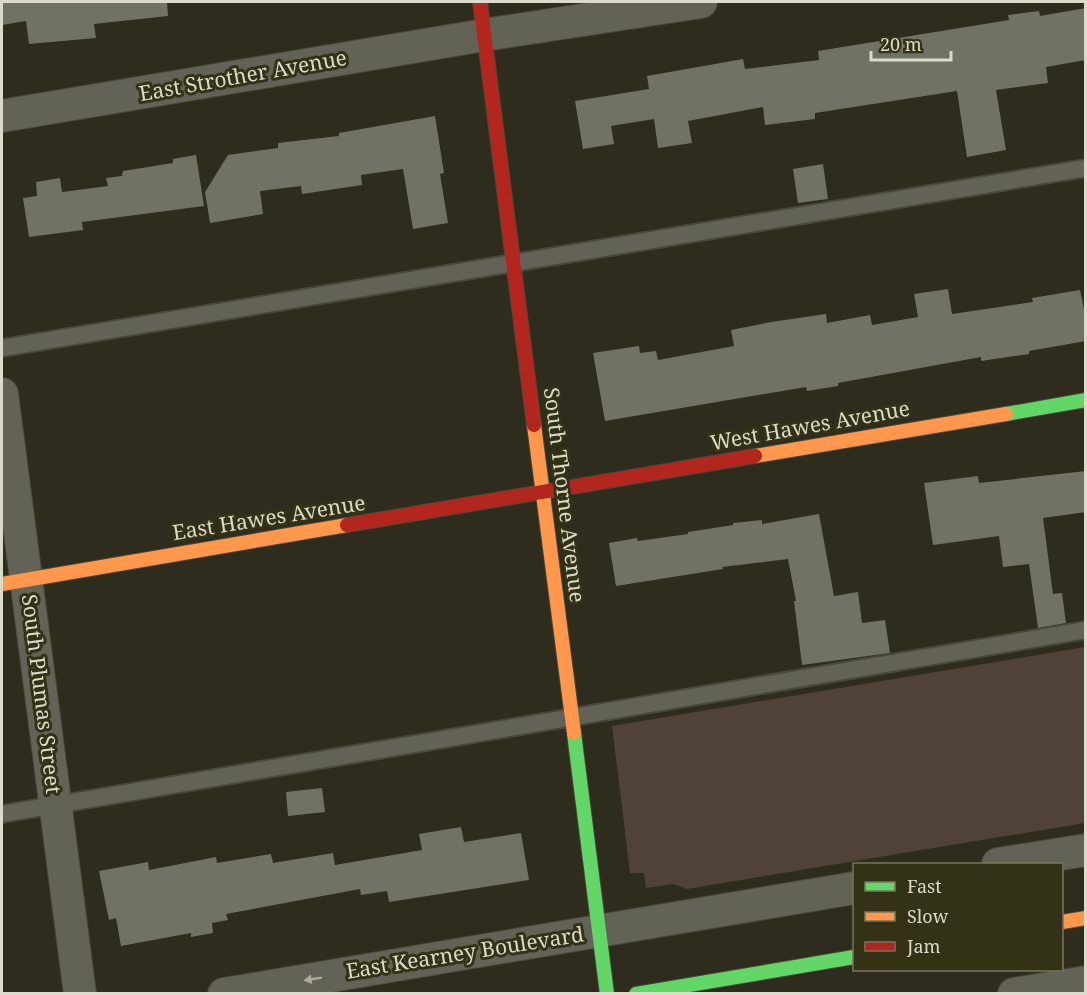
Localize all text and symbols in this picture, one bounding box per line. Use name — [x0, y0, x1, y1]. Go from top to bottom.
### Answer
scale bar — [871, 24, 950, 62]
text: 20 m — [880, 32, 922, 56]
street label: East Strother Avenue — [137, 43, 349, 107]
street label: South Thorne Avenue — [538, 386, 592, 604]
street label: West Hawes Avenue — [708, 394, 912, 456]
street label: East Hawes Avenue — [170, 488, 367, 546]
street label: South Plumas Street — [16, 593, 68, 795]
legend — [853, 863, 1063, 971]
text: Fast — [907, 874, 942, 898]
text: Slow — [907, 904, 949, 928]
street label: East Kearney Boulevard — [344, 919, 586, 985]
text: Jam — [906, 934, 941, 958]
one-way arrow — [304, 974, 323, 983]

